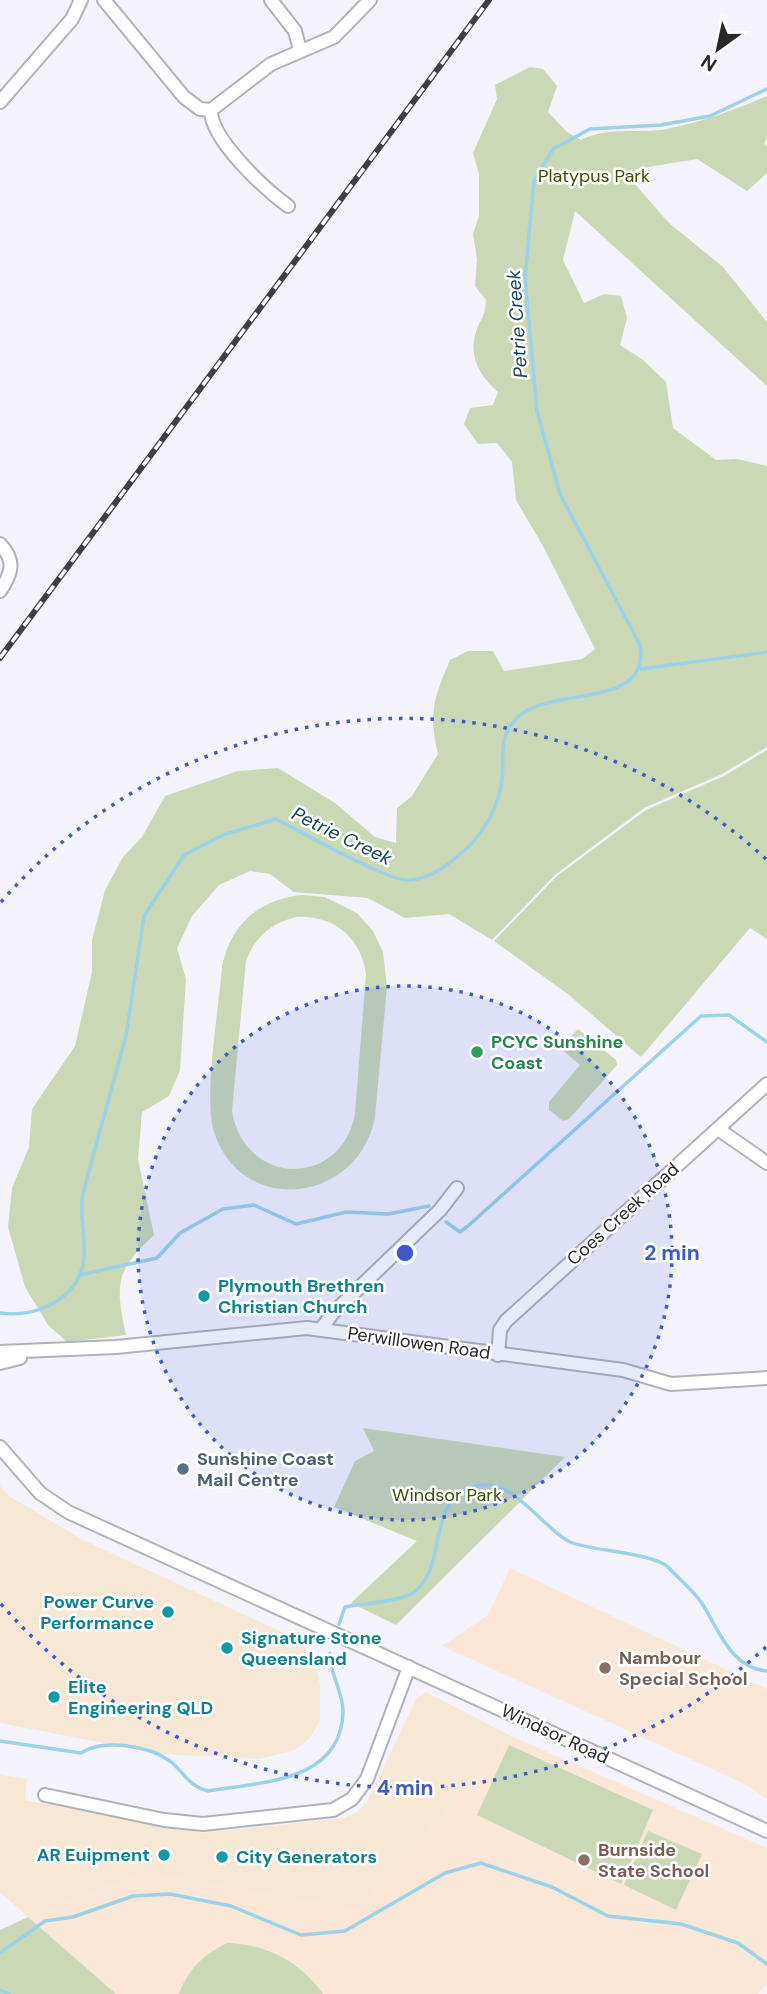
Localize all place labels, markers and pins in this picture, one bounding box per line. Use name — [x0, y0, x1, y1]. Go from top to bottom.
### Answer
place label: PCYC Sunshine Coast — [491, 1030, 624, 1075]
marker: PCYC Sunshine Coast — [469, 1044, 485, 1060]
centre of rings — [393, 1241, 417, 1265]
place label: Plymouth Brethren Christian Church — [218, 1274, 384, 1319]
marker: Plymouth Brethren Christian Church — [196, 1288, 212, 1304]
place label: Sunshine Coast Mail Centre — [197, 1447, 334, 1492]
marker: Sunshine Coast Mail Centre — [175, 1461, 191, 1477]
place label: Power Curve Performance — [40, 1590, 154, 1635]
marker: Power Curve Performance — [160, 1604, 176, 1620]
place label: Signature Stone Queensland — [241, 1626, 382, 1671]
marker: Signature Stone Queensland — [219, 1640, 235, 1656]
place label: Nambour Special School — [619, 1646, 748, 1691]
marker: Nambour Special School — [597, 1660, 613, 1676]
place label: Elite Engineering QLD — [68, 1675, 213, 1720]
marker: Elite Engineering QLD — [46, 1689, 62, 1705]
place label: Burnside State School — [598, 1838, 709, 1883]
place label: AR Euipment — [37, 1843, 150, 1867]
place label: City Generators — [236, 1845, 377, 1869]
marker: AR Euipment — [156, 1847, 172, 1863]
marker: City Generators — [214, 1849, 230, 1865]
marker: Burnside State School — [576, 1852, 592, 1868]

